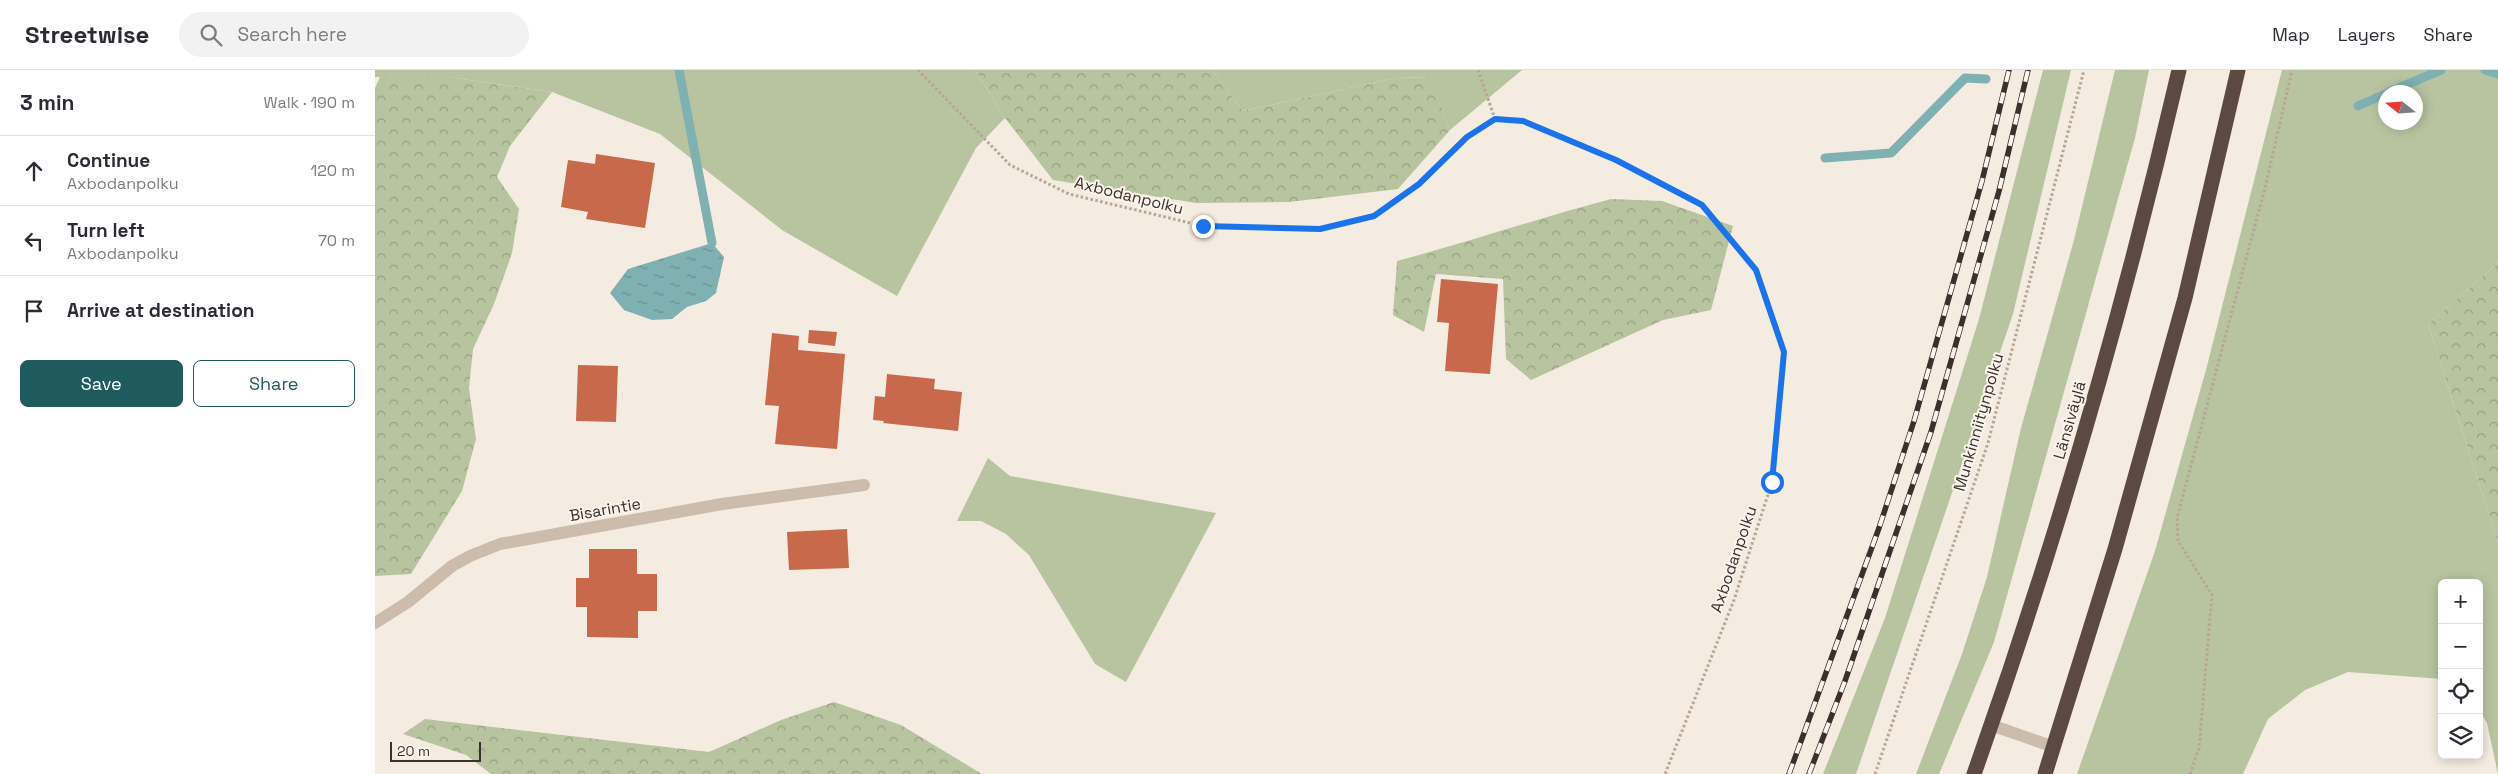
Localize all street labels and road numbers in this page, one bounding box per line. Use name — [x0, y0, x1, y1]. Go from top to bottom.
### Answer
street label: Axbodanpolku — [1072, 172, 1186, 219]
street label: Munkinniitynpolku — [1949, 351, 2008, 494]
street label: Länsiväylä — [2048, 379, 2091, 462]
street label: Bisarintie — [568, 493, 643, 526]
street label: Axbodanpolku — [1705, 503, 1762, 615]

